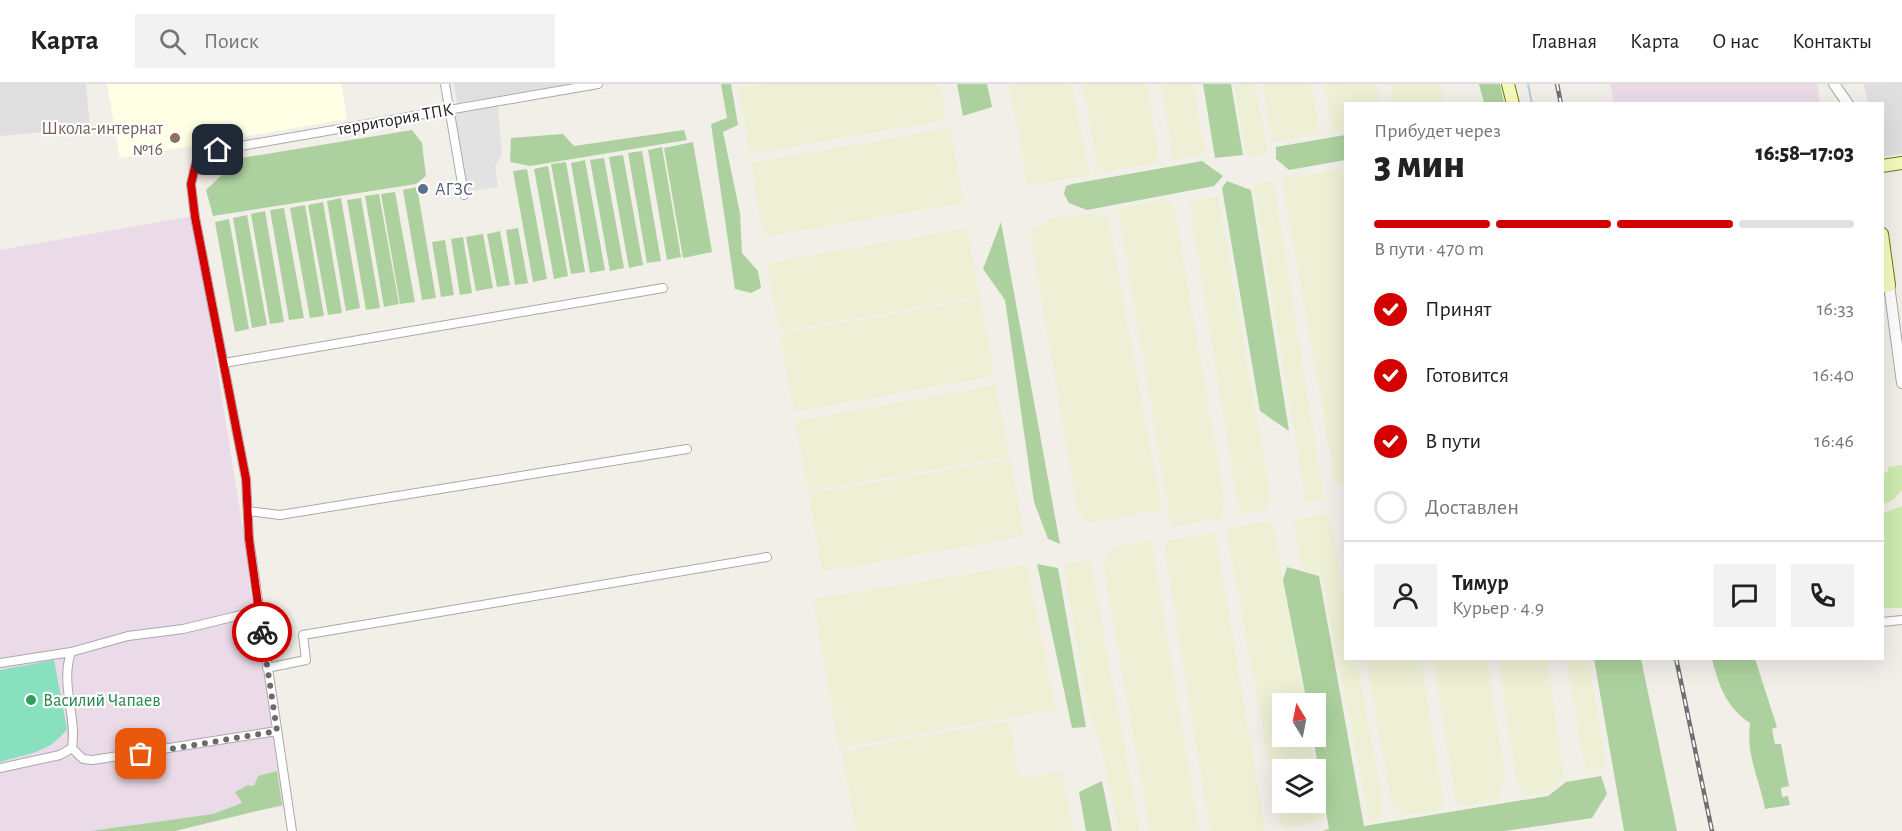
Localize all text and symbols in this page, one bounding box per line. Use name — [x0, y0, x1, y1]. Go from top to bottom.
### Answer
search box — [135, 14, 555, 68]
icon: search — [156, 25, 189, 58]
text: Карта — [30, 27, 99, 55]
text: Поиск — [204, 30, 259, 52]
text: Главная — [1531, 31, 1597, 52]
text: Карта — [1630, 31, 1679, 52]
text: О нас — [1712, 31, 1759, 52]
text: Контакты — [1792, 31, 1872, 52]
street label: территория ТПК — [335, 101, 455, 139]
place label: Школа-интернат №16 — [41, 120, 164, 159]
text: Прибудет через — [1374, 121, 1501, 141]
pin — [192, 124, 243, 175]
marker: Школа-интернат №16 — [168, 131, 182, 145]
icon: home — [201, 133, 234, 166]
text: 16:58–17:03 — [1756, 142, 1854, 164]
text: 3 мин — [1374, 146, 1465, 185]
place label: АГЗС — [435, 181, 473, 199]
marker: АГЗС — [416, 182, 430, 196]
text: В пути · 470 m — [1374, 239, 1484, 259]
icon: check — [1374, 293, 1407, 326]
text: Принят — [1425, 298, 1491, 320]
text: 16:33 — [1817, 299, 1854, 319]
icon: check — [1374, 359, 1407, 392]
text: Готовится — [1425, 364, 1509, 386]
text: 16:40 — [1813, 365, 1854, 385]
icon: check — [1374, 425, 1407, 458]
text: В пути — [1425, 430, 1481, 452]
text: 16:46 — [1814, 431, 1854, 451]
text: Доставлен — [1425, 496, 1519, 518]
button: person — [1374, 564, 1437, 627]
button: chat — [1713, 564, 1776, 627]
button: phone — [1791, 564, 1854, 627]
text: Тимур — [1452, 572, 1509, 594]
text: Курьер · 4.9 — [1452, 598, 1544, 618]
courier — [232, 602, 292, 662]
icon: bike — [246, 616, 279, 649]
place label: Василий Чапаев — [43, 692, 161, 710]
marker: Василий Чапаев — [24, 693, 38, 707]
north arrow — [1272, 693, 1326, 747]
map controls — [1272, 693, 1326, 813]
pin — [115, 728, 166, 779]
icon: bag — [124, 737, 157, 770]
button: layers — [1272, 759, 1326, 813]

